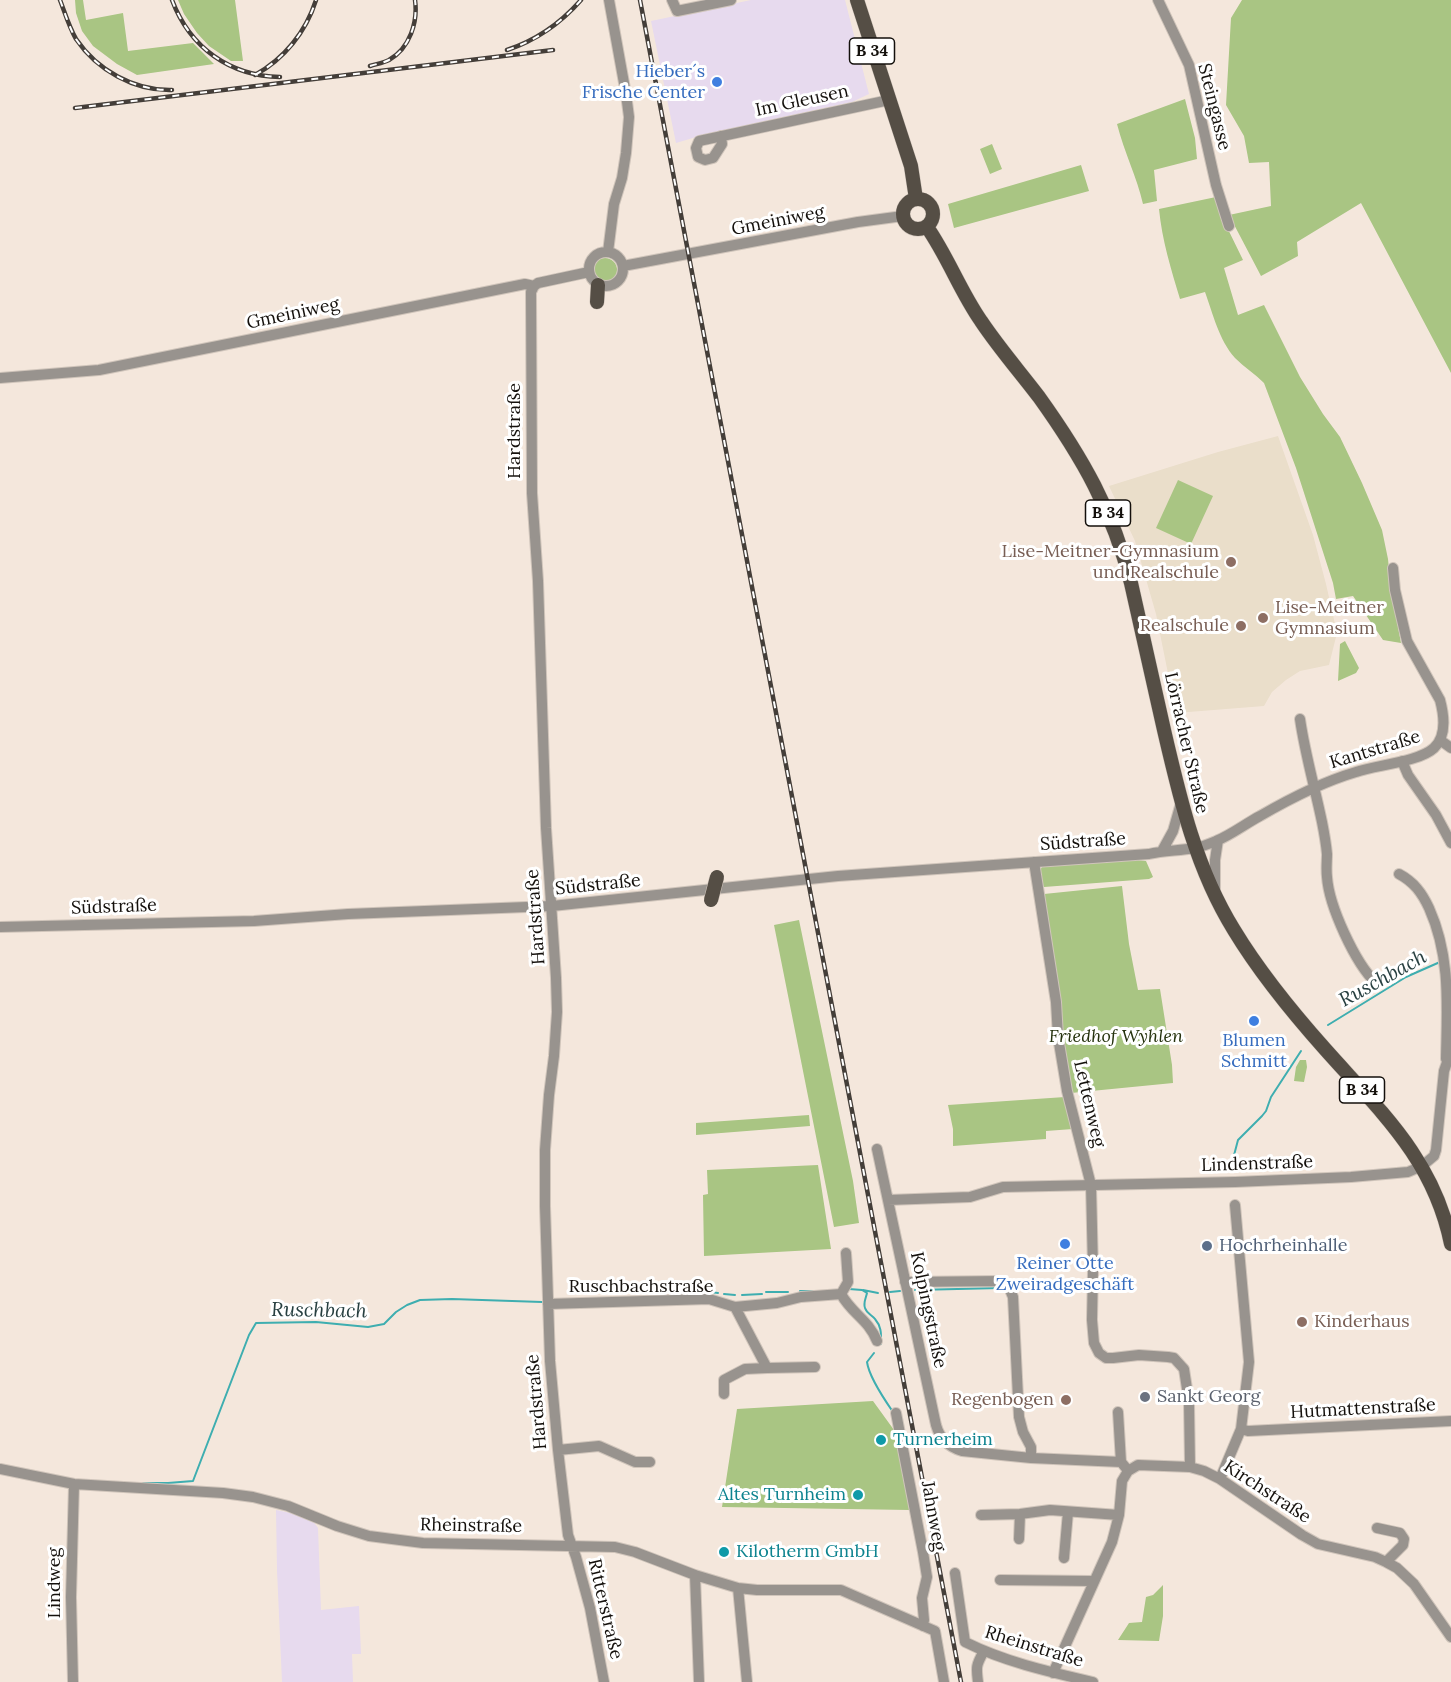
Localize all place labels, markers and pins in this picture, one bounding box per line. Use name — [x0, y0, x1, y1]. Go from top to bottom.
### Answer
place label: Hieber´s Frische Center — [582, 61, 705, 104]
marker: Hieber´s Frische Center — [710, 75, 724, 89]
place label: Lise-Meitner-Gymnasium und Realschule — [1002, 541, 1219, 584]
marker: Lise-Meitner-Gymnasium und Realschule — [1224, 555, 1238, 569]
place label: Lise-Meitner Gymnasium — [1275, 597, 1384, 640]
marker: Lise-Meitner Gymnasium — [1256, 611, 1270, 625]
place label: Realschule — [1140, 615, 1229, 637]
marker: Realschule — [1234, 619, 1248, 633]
marker: Blumen Schmitt — [1247, 1014, 1261, 1028]
place label: Blumen Schmitt — [1221, 1030, 1287, 1072]
place label: Hochrheinhalle — [1219, 1235, 1347, 1257]
marker: Reiner Otte Zweiradgeschäft — [1058, 1237, 1072, 1251]
marker: Hochrheinhalle — [1200, 1239, 1214, 1253]
place label: Reiner Otte Zweiradgeschäft — [996, 1253, 1134, 1296]
place label: Kinderhaus — [1314, 1311, 1410, 1333]
marker: Kinderhaus — [1295, 1315, 1309, 1329]
place label: Sankt Georg — [1157, 1386, 1260, 1408]
place label: Regenbogen — [951, 1389, 1054, 1411]
marker: Sankt Georg — [1138, 1390, 1152, 1404]
marker: Regenbogen — [1059, 1393, 1073, 1407]
place label: Turnerheim — [893, 1429, 993, 1451]
marker: Turnerheim — [874, 1433, 888, 1447]
place label: Altes Turnheim — [718, 1484, 846, 1506]
marker: Altes Turnheim — [851, 1488, 865, 1502]
place label: Kilotherm GmbH — [736, 1541, 879, 1563]
marker: Kilotherm GmbH — [717, 1545, 731, 1559]

